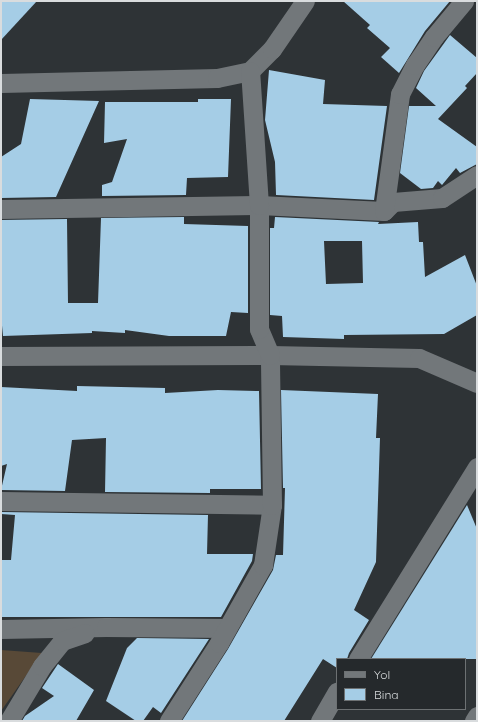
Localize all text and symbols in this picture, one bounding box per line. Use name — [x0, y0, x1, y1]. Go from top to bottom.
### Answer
legend — [336, 658, 466, 710]
text: Yol — [374, 667, 390, 682]
text: Bina — [374, 687, 399, 702]

